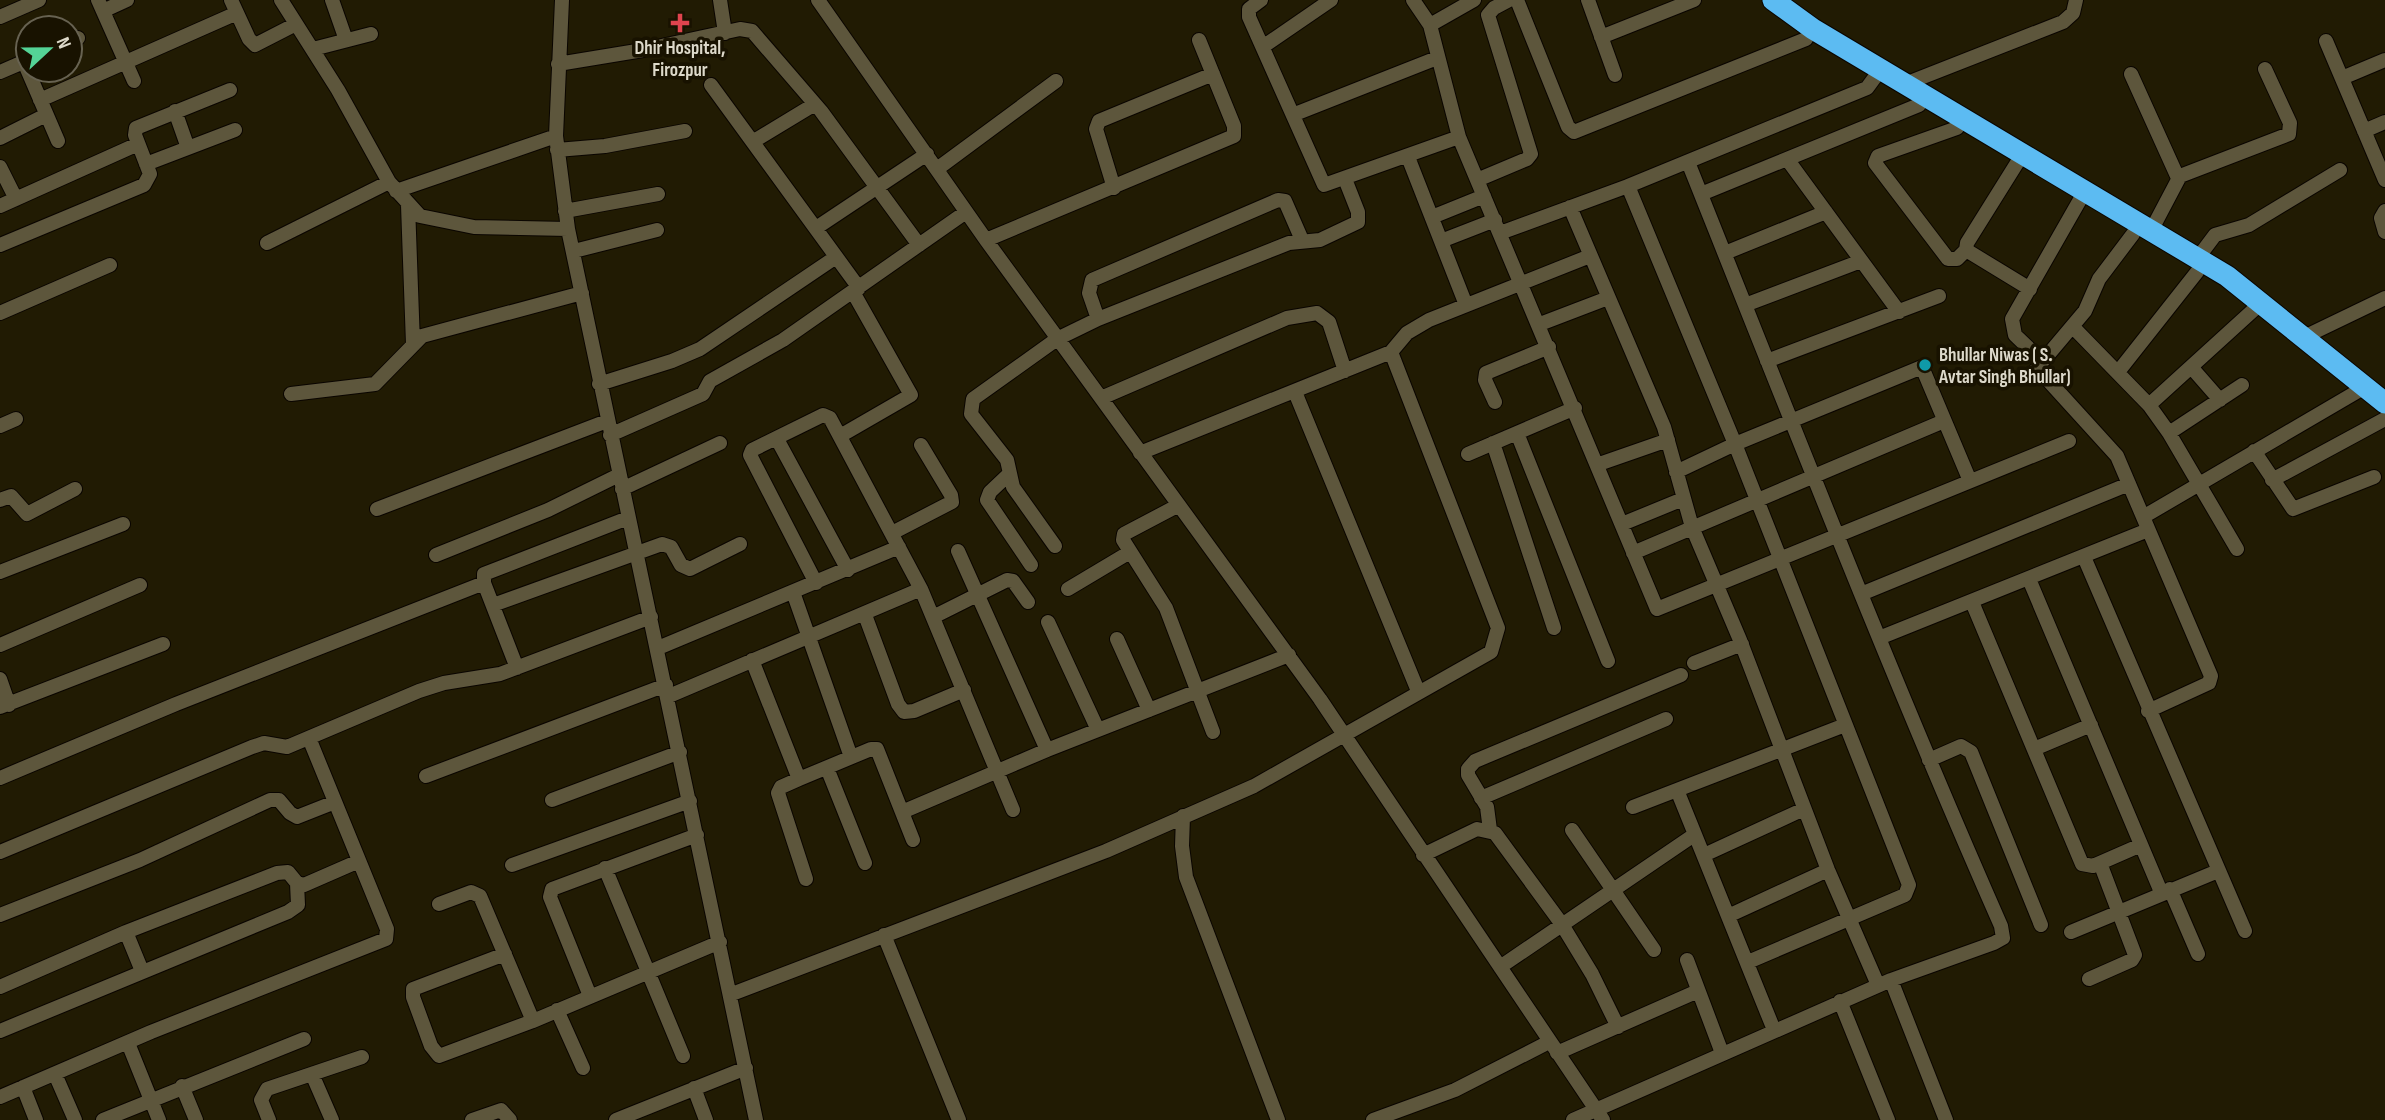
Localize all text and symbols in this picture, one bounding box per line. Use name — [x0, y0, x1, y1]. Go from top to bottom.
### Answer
marker: Dhir Hospital, Firozpur — [670, 13, 690, 33]
north arrow — [14, 14, 84, 84]
text: N — [51, 34, 76, 52]
place label: Dhir Hospital, Firozpur — [634, 37, 726, 82]
place label: Bhullar Niwas ( S. Avtar Singh Bhullar) — [1938, 344, 2071, 389]
marker: Bhullar Niwas ( S. Avtar Singh Bhullar) — [1917, 357, 1933, 373]

